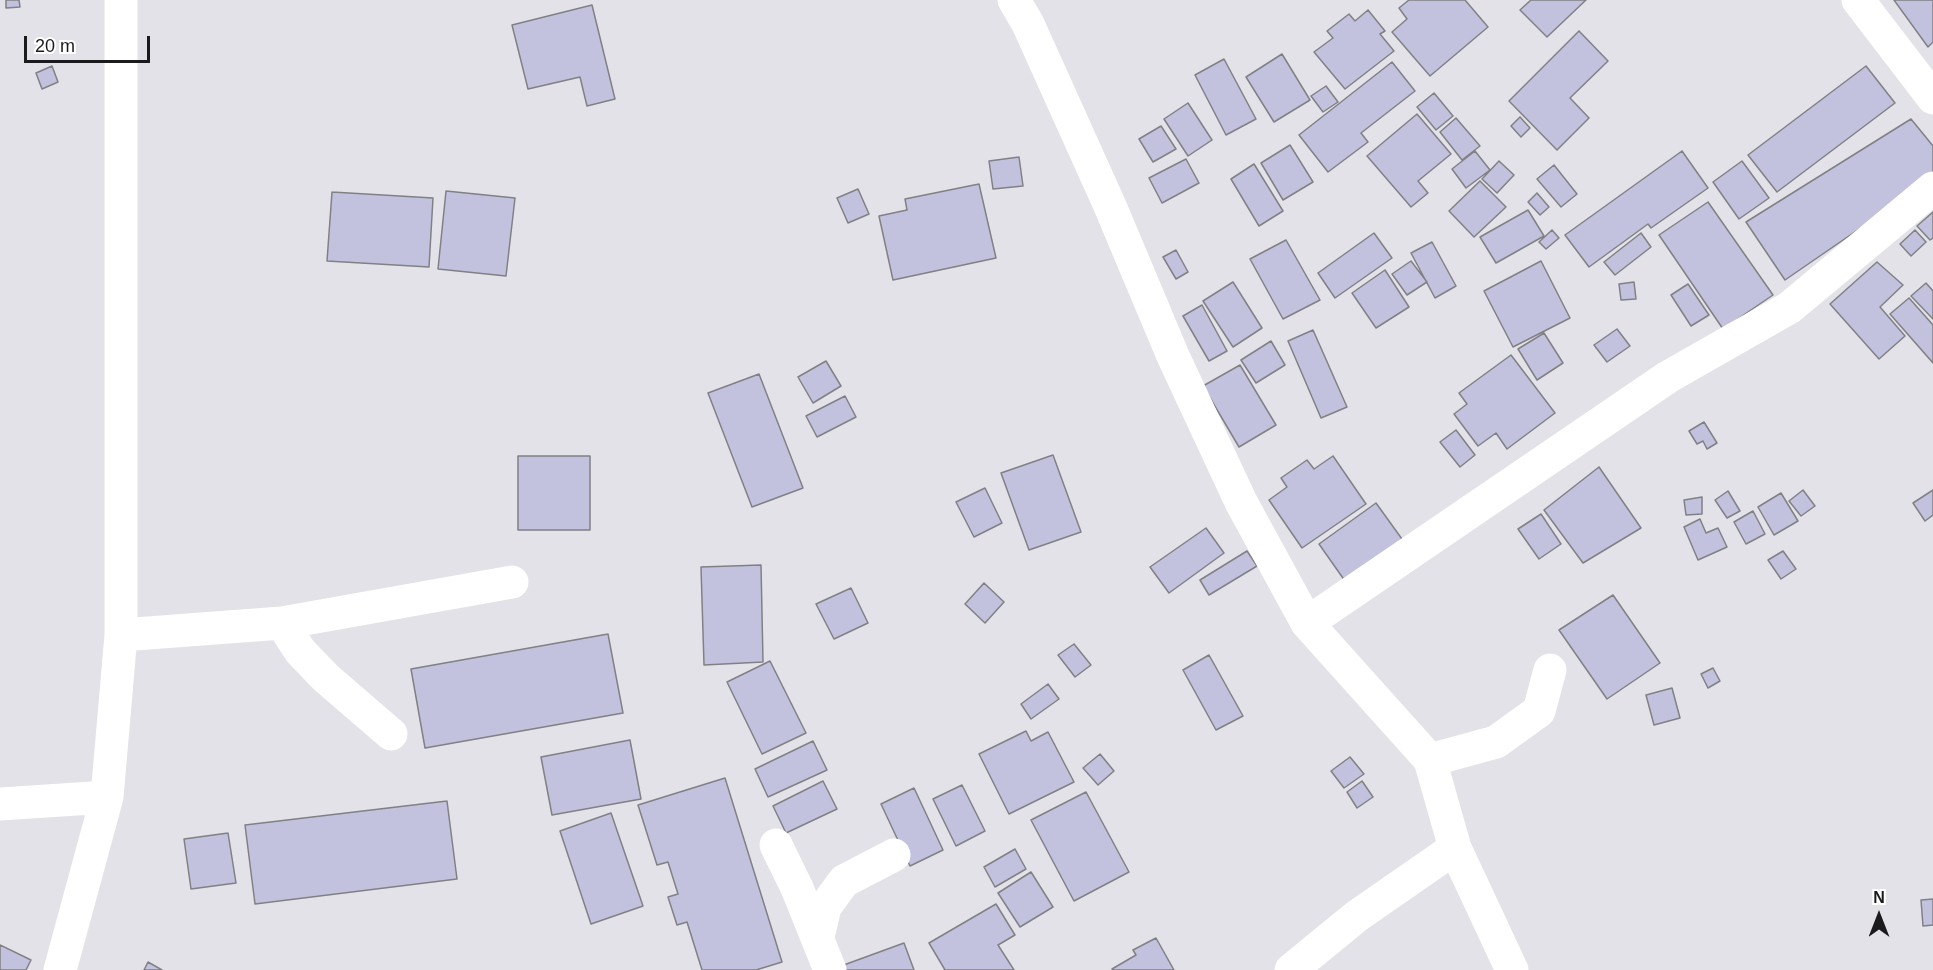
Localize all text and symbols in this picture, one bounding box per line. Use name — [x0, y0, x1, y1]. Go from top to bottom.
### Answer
scale bar — [27, 24, 153, 62]
text: 20 m — [35, 36, 75, 56]
north arrow — [1849, 886, 1909, 946]
text: N — [1873, 889, 1885, 906]

